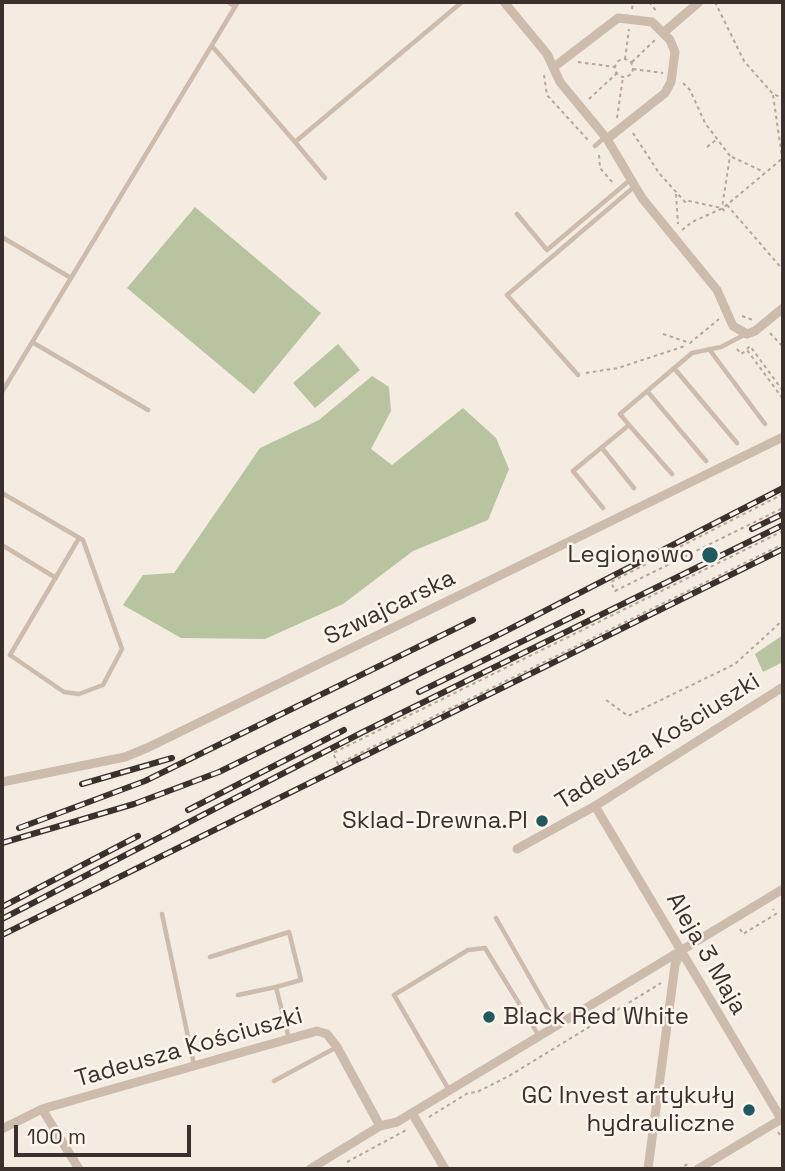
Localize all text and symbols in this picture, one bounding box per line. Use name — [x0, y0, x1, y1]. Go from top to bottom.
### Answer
place label: Legionowo — [568, 541, 694, 569]
marker: Legionowo — [700, 545, 720, 565]
street label: Szwajcarska — [320, 564, 460, 652]
street label: Tadeusza Kościuszki — [551, 667, 765, 817]
place label: Sklad-Drewna.Pl — [342, 807, 528, 835]
marker: Sklad-Drewna.Pl — [534, 813, 550, 829]
street label: Aleja 3 Maja — [660, 888, 752, 1020]
street label: Tadeusza Kościuszki — [72, 1002, 306, 1094]
place label: Black Red White — [503, 1003, 689, 1031]
marker: Black Red White — [481, 1009, 497, 1025]
place label: GC Invest artykuły hydrauliczne — [521, 1082, 735, 1138]
marker: GC Invest artykuły hydrauliczne — [741, 1102, 757, 1118]
scale bar — [18, 1112, 194, 1156]
text: 100 m — [27, 1123, 86, 1150]

